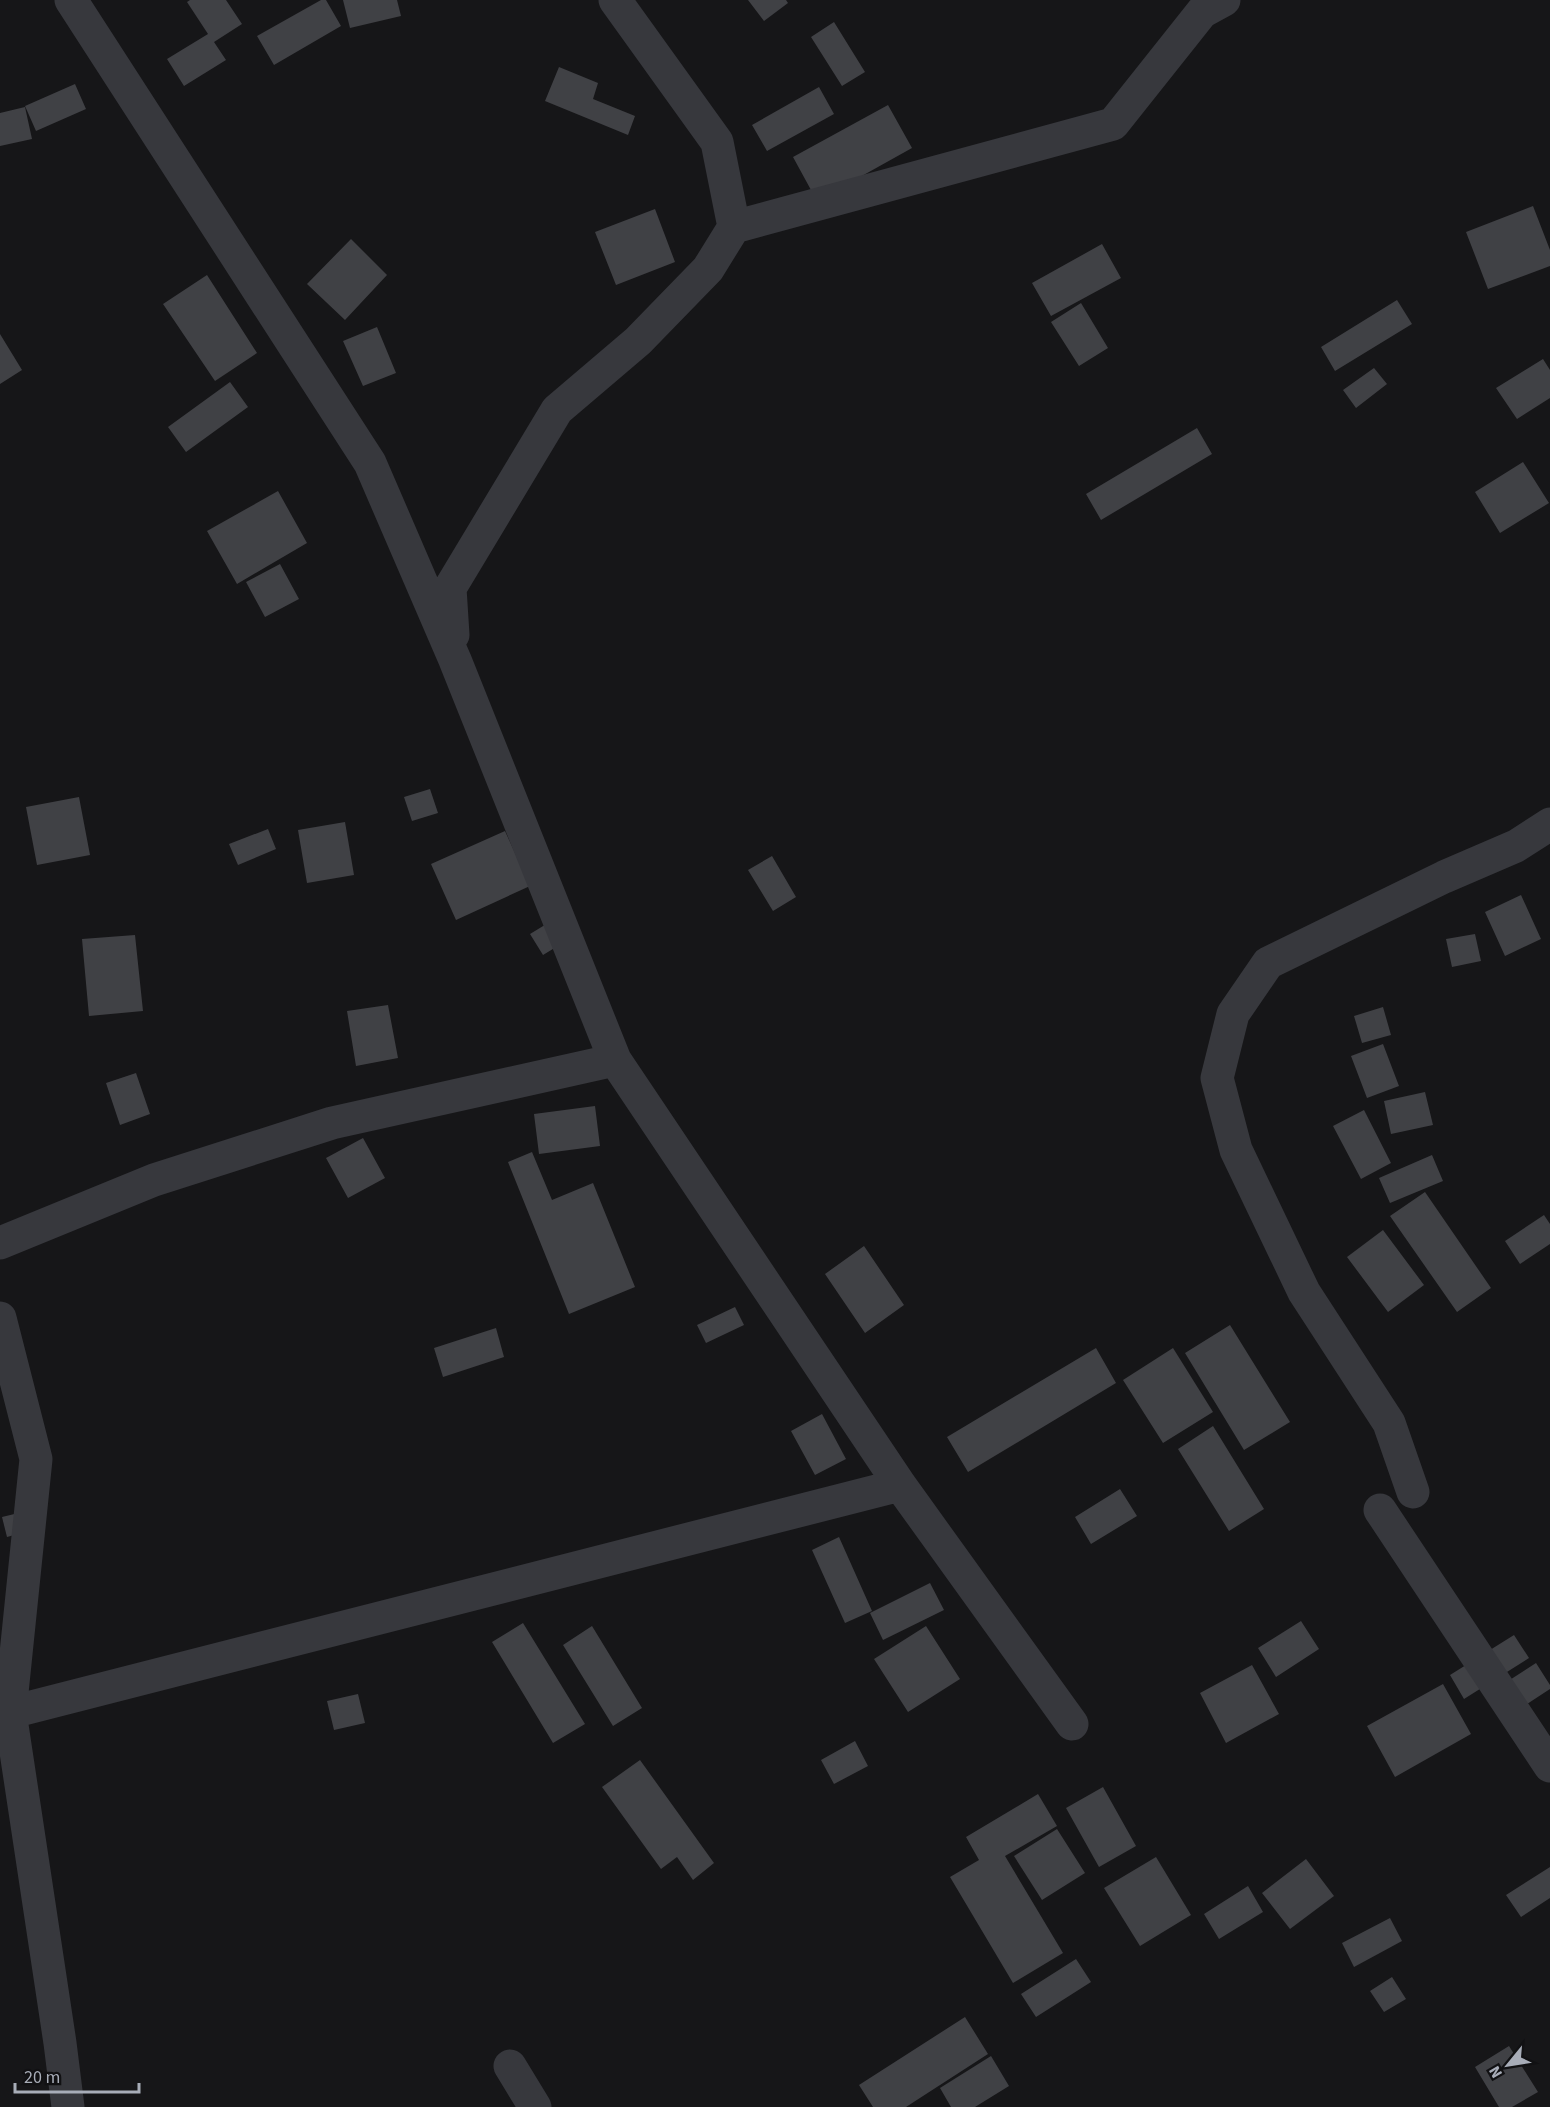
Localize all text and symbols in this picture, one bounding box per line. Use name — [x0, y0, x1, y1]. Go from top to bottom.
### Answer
north arrow — [1478, 2035, 1538, 2095]
scale bar — [15, 2056, 140, 2094]
text: N — [1484, 2062, 1508, 2082]
text: 20 m — [24, 2065, 60, 2090]

